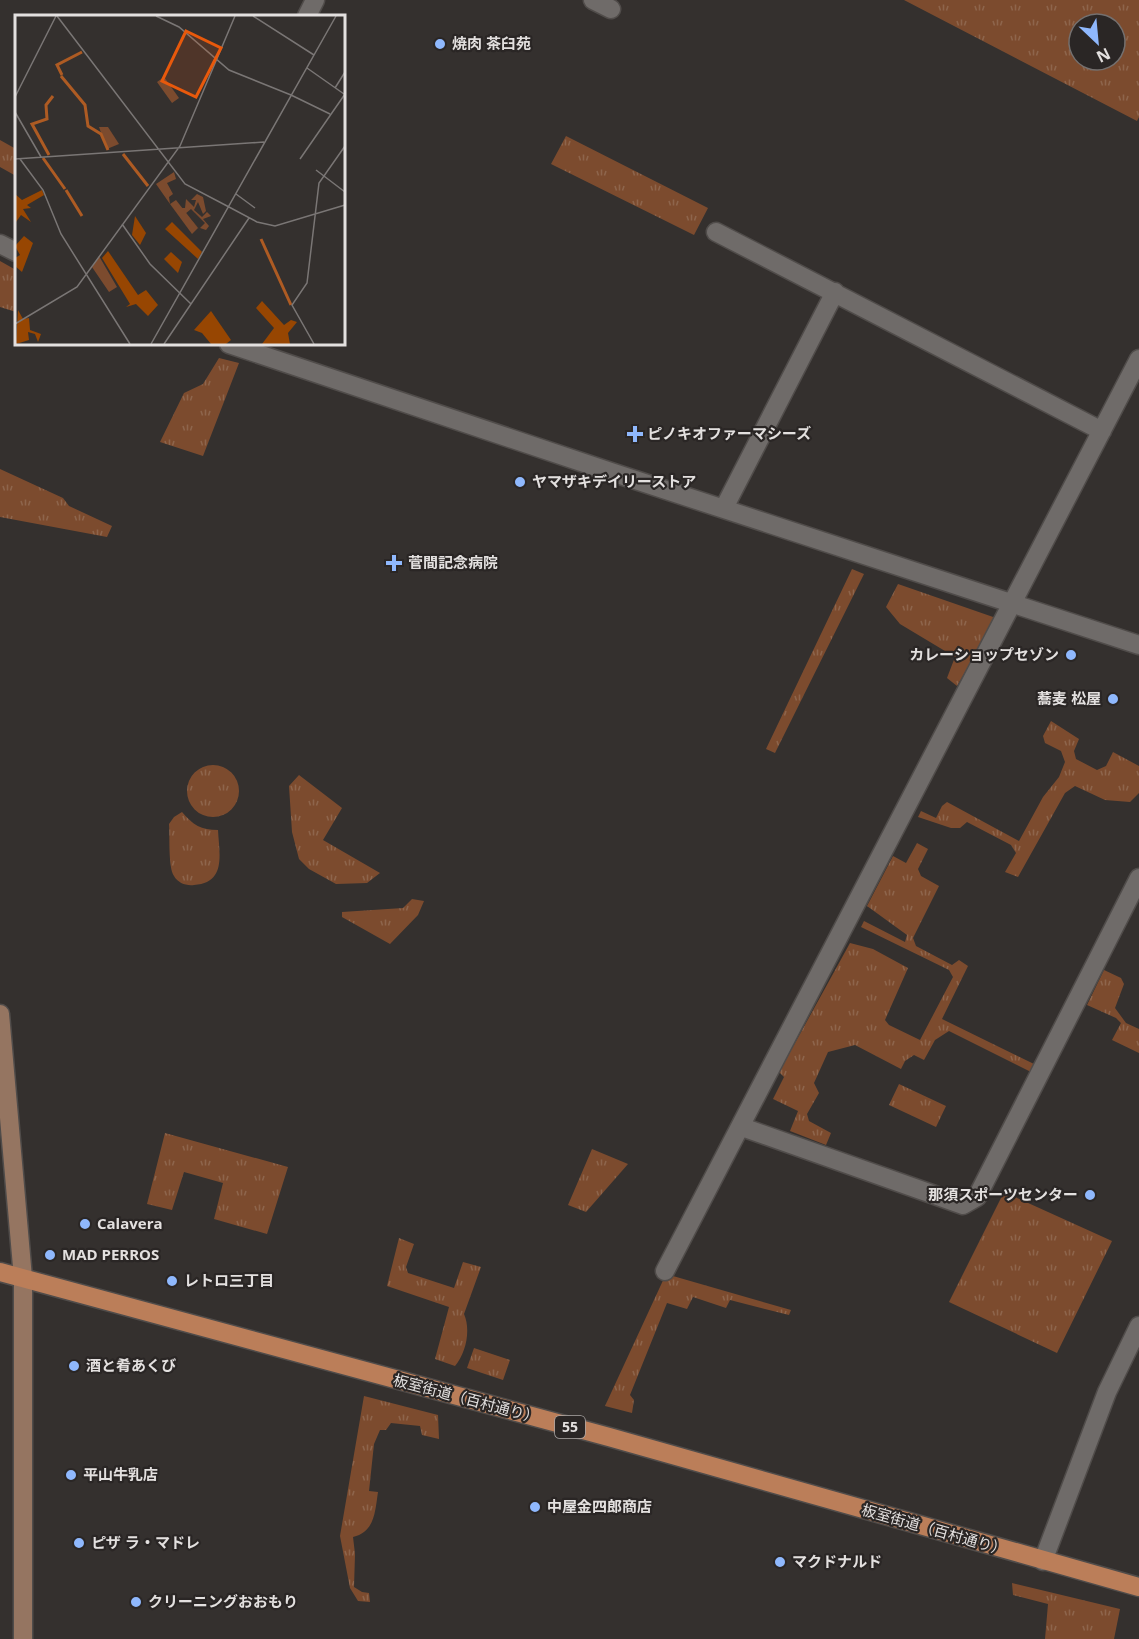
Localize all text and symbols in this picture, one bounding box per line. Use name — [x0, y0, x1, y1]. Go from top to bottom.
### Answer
north arrow — [1067, 12, 1127, 72]
inset map — [15, 15, 345, 345]
place label: 焼肉 茶臼苑 — [452, 33, 531, 53]
marker: 焼肉 茶臼苑 — [433, 37, 447, 51]
text: N — [1093, 43, 1114, 68]
place label: ピノキオファーマシーズ — [647, 423, 811, 443]
marker: ピノキオファーマシーズ — [628, 427, 642, 441]
place label: ヤマザキデイリーストア — [532, 471, 696, 491]
marker: ヤマザキデイリーストア — [513, 475, 527, 489]
place label: 菅間記念病院 — [408, 552, 498, 572]
marker: 菅間記念病院 — [385, 554, 403, 572]
place label: カレーショップセゾン — [909, 644, 1059, 664]
marker: カレーショップセゾン — [1064, 648, 1078, 662]
place label: 蕎麦 松屋 — [1037, 688, 1101, 708]
marker: 蕎麦 松屋 — [1106, 692, 1120, 706]
place label: 那須スポーツセンター — [928, 1184, 1078, 1204]
marker: 那須スポーツセンター — [1083, 1188, 1097, 1202]
place label: Calavera — [97, 1213, 163, 1233]
marker: Calavera — [78, 1217, 92, 1231]
place label: MAD PERROS — [62, 1244, 159, 1264]
marker: MAD PERROS — [43, 1248, 57, 1262]
place label: レトロ三丁目 — [184, 1270, 274, 1290]
marker: レトロ三丁目 — [165, 1274, 179, 1288]
place label: 酒と肴あくび — [86, 1355, 176, 1375]
marker: 酒と肴あくび — [67, 1359, 81, 1373]
street label: 板室街道（百村通り） — [391, 1369, 541, 1427]
road number: 55 — [555, 1416, 585, 1438]
place label: 平山牛乳店 — [83, 1464, 158, 1484]
marker: 平山牛乳店 — [64, 1468, 78, 1482]
place label: 中屋金四郎商店 — [547, 1496, 652, 1516]
street label: 板室街道（百村通り） — [859, 1499, 1009, 1559]
marker: 中屋金四郎商店 — [528, 1500, 542, 1514]
place label: ピザ ラ・マドレ — [91, 1532, 200, 1552]
marker: ピザ ラ・マドレ — [72, 1536, 86, 1550]
place label: マクドナルド — [792, 1551, 882, 1571]
marker: マクドナルド — [773, 1555, 787, 1569]
place label: クリーニングおおもり — [148, 1591, 298, 1611]
marker: クリーニングおおもり — [129, 1595, 143, 1609]

